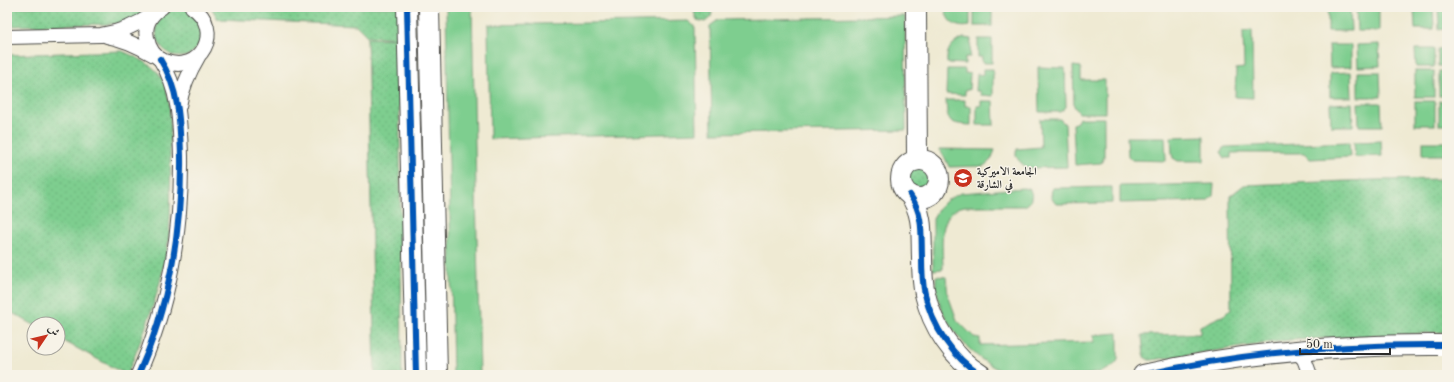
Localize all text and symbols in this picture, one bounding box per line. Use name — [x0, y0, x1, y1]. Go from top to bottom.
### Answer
place label: الجامعة الاميركية في الشارقة — [977, 165, 1037, 193]
school or university icon: الجامعة الاميركية في الشارقة — [952, 167, 974, 189]
north arrow — [26, 316, 66, 356]
text: ش — [45, 323, 61, 339]
scale bar — [1300, 330, 1390, 356]
text: 50 m — [1306, 338, 1333, 351]

